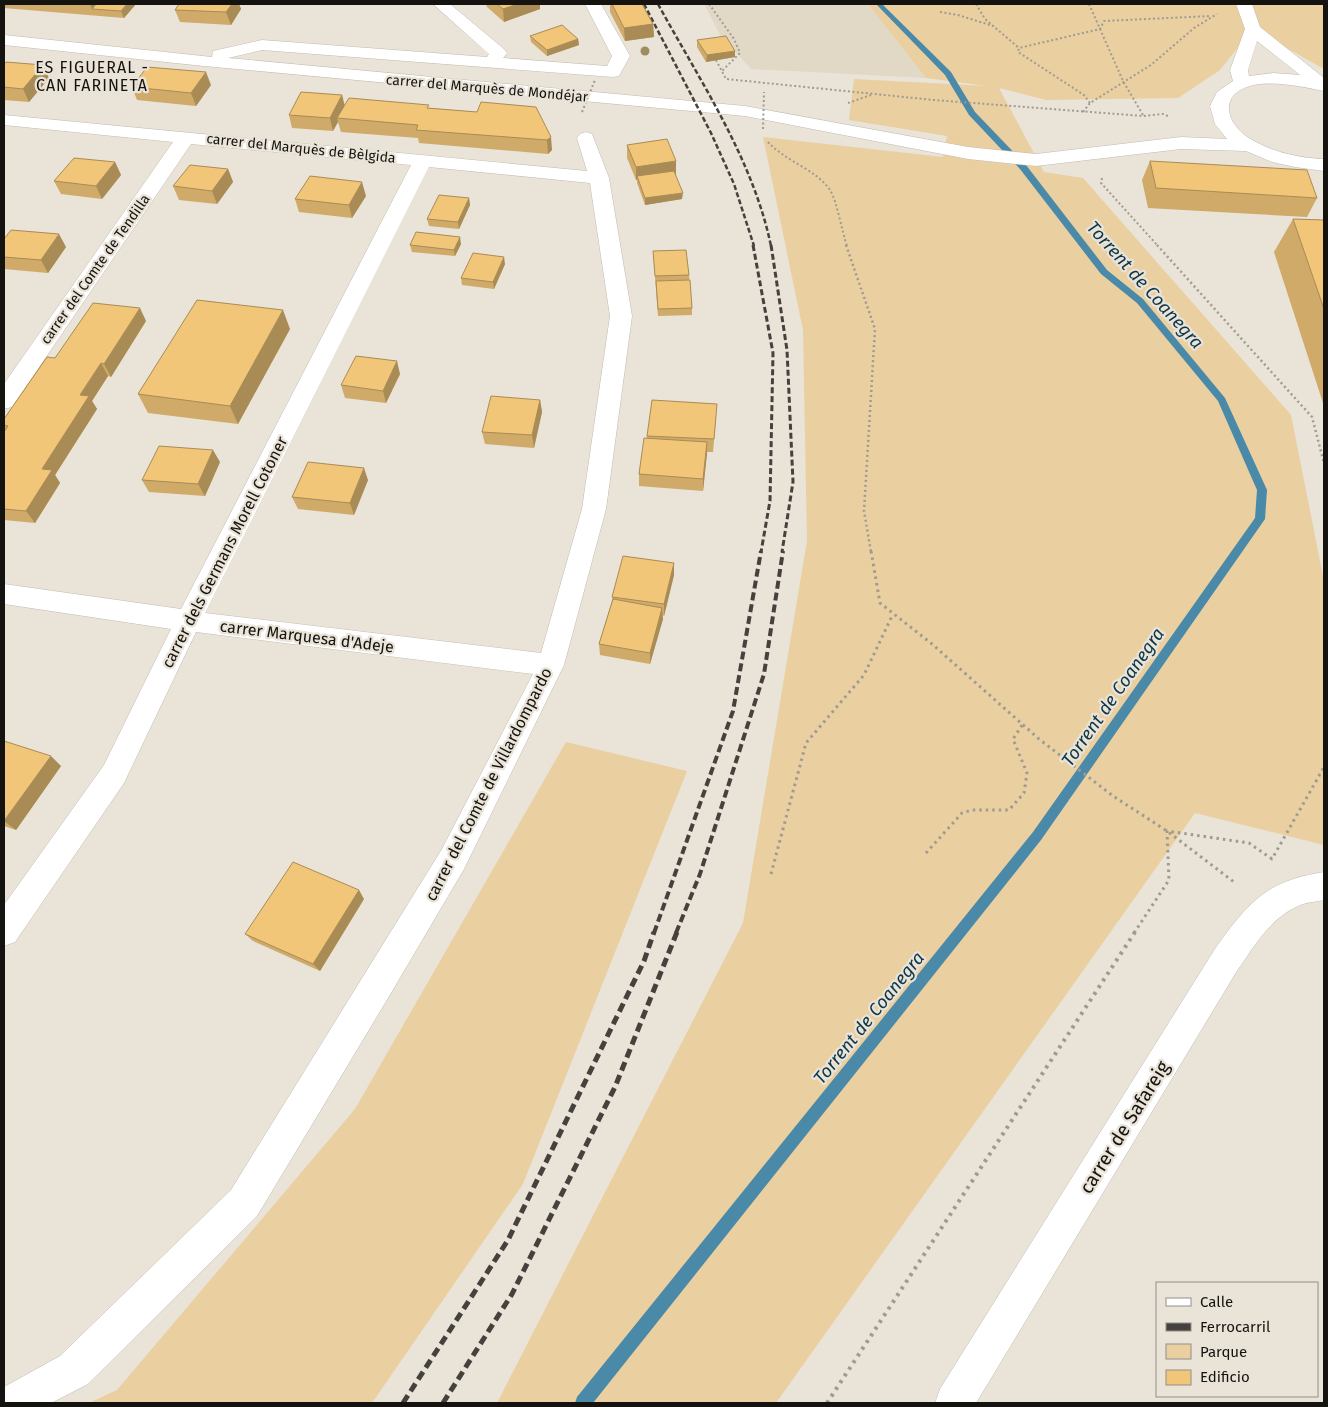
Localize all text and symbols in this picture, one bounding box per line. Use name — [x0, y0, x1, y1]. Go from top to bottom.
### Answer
district label: ES FIGUERAL - CAN FARINETA — [35, 58, 149, 95]
street label: carrer del Marquès de Mondéjar — [385, 71, 589, 106]
street label: carrer del Marquès de Bèlgida — [205, 130, 396, 167]
street label: carrer del Comte de Tendilla — [37, 191, 154, 348]
water label: Torrent de Coanegra — [1082, 217, 1208, 353]
street label: carrer dels Germans Morell Cotoner — [158, 433, 292, 671]
street label: carrer Marquesa d'Adeje — [219, 616, 395, 657]
water label: Torrent de Coanegra — [1057, 623, 1169, 771]
street label: carrer del Comte de Villardompardo — [421, 664, 556, 904]
water label: Torrent de Coanegra — [809, 947, 929, 1089]
street label: carrer de Safareig — [1074, 1057, 1175, 1198]
legend — [1156, 1282, 1318, 1397]
text: Calle — [1200, 1293, 1233, 1311]
text: Ferrocarril — [1200, 1318, 1271, 1336]
text: Parque — [1200, 1343, 1247, 1361]
text: Edificio — [1200, 1368, 1250, 1386]

